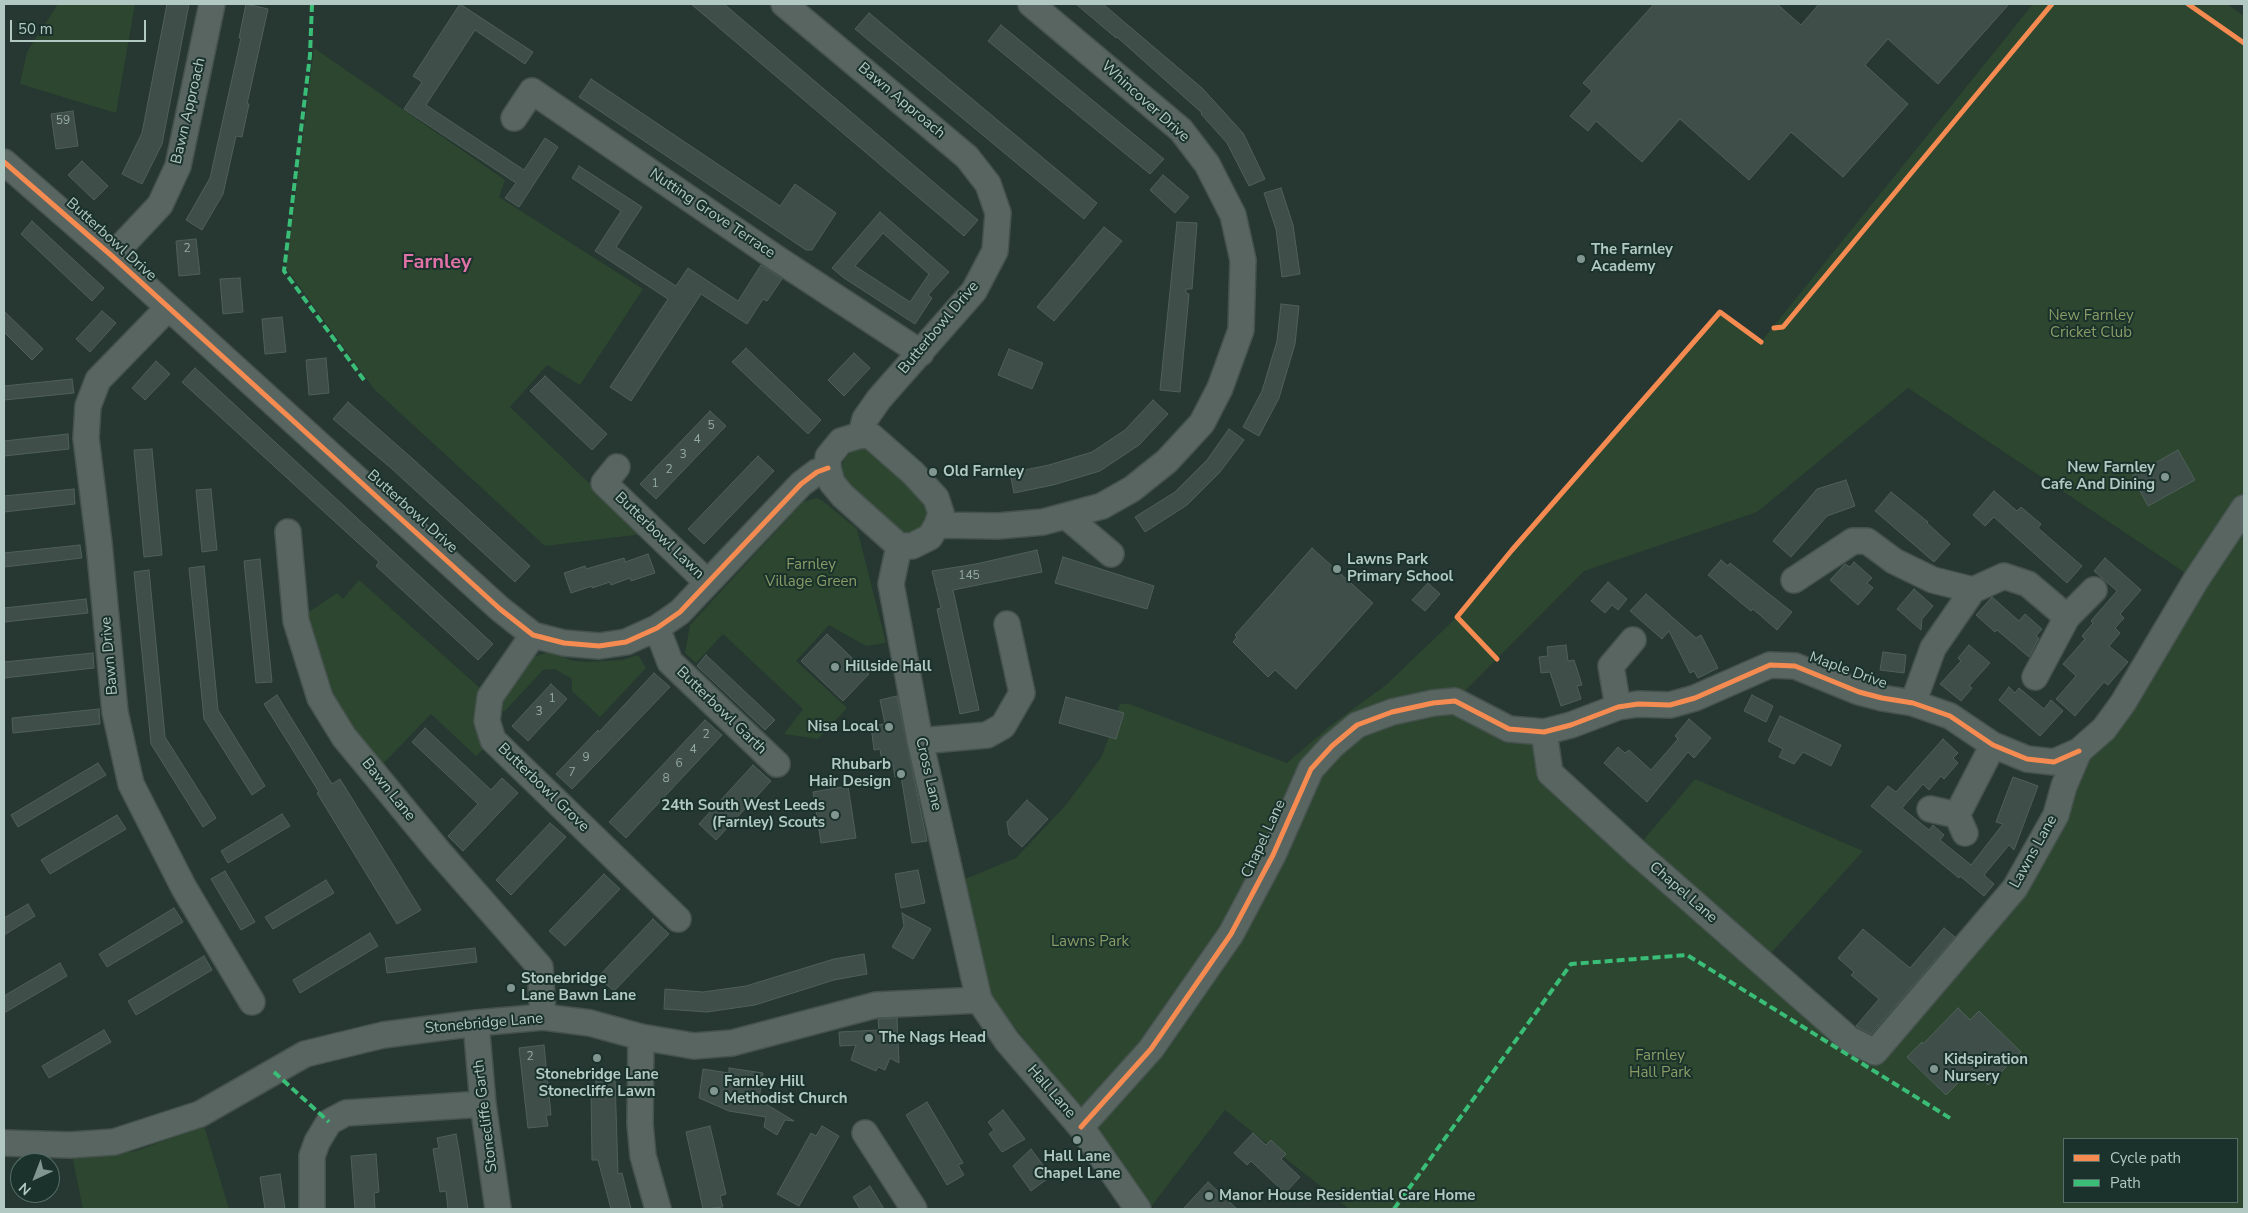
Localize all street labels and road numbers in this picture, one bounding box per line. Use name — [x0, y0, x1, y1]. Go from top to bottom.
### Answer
street label: Bawn Approach — [168, 56, 210, 166]
street label: Whincover Drive — [1097, 58, 1193, 146]
street label: Bawn Approach — [854, 59, 948, 143]
street label: Nutting Grove Terrace — [646, 165, 778, 263]
street label: Butterbowl Drive — [62, 195, 160, 285]
street label: Butterbowl Drive — [895, 278, 983, 378]
street label: Butterbowl Drive — [363, 467, 461, 557]
street label: Butterbowl Lawn — [611, 489, 707, 583]
street label: Bawn Drive — [98, 616, 122, 696]
street label: Maple Drive — [1807, 649, 1889, 693]
street label: Butterbowl Garth — [672, 663, 770, 759]
street label: Cross Lane — [911, 736, 945, 812]
street label: Butterbowl Grove — [494, 740, 592, 836]
street label: Bawn Lane — [357, 755, 419, 825]
street label: Chapel Lane — [1238, 797, 1290, 881]
street label: Lawns Lane — [2007, 812, 2061, 892]
street label: Chapel Lane — [1645, 859, 1721, 927]
street label: Stonebridge Lane — [424, 1010, 544, 1038]
street label: Stonecliffe Garth — [470, 1058, 502, 1174]
street label: Hall Lane — [1023, 1062, 1079, 1122]

